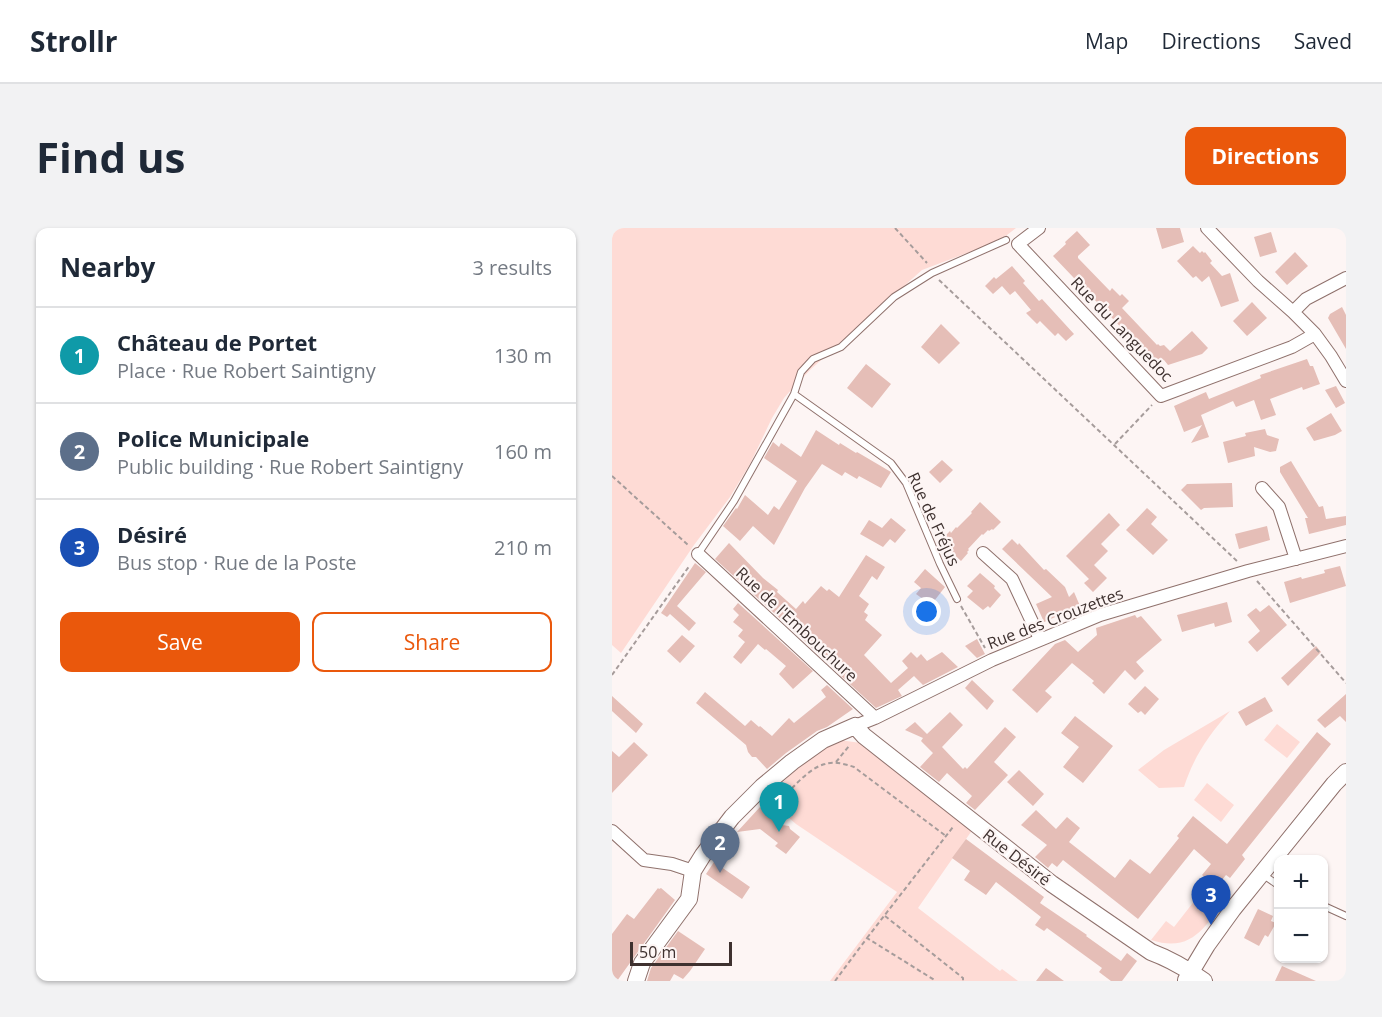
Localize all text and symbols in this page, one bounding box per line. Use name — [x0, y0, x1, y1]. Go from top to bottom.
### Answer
text: Strollr — [30, 22, 117, 60]
text: Map — [1085, 27, 1128, 55]
text: Directions — [1161, 27, 1261, 55]
text: Saved — [1294, 27, 1352, 55]
button: Directions — [1185, 127, 1346, 185]
text: Find us — [36, 128, 185, 185]
text: Nearby — [60, 249, 155, 285]
text: 3 results — [472, 254, 552, 281]
street label: Rue du Languedoc — [1066, 272, 1178, 387]
text: Château de Portet — [117, 327, 317, 357]
text: 1 — [74, 342, 85, 369]
text: 130 m — [494, 342, 552, 369]
text: Place · Rue Robert Saintigny — [117, 357, 376, 384]
text: Police Municipale — [117, 423, 309, 453]
text: 2 — [74, 438, 85, 465]
text: 160 m — [494, 438, 552, 465]
text: Public building · Rue Robert Saintigny — [117, 453, 463, 480]
street label: Rue de Fréjus — [903, 469, 965, 569]
text: Désiré — [117, 519, 187, 549]
text: 3 — [74, 534, 85, 561]
text: 210 m — [494, 534, 552, 561]
text: Bus stop · Rue de la Poste — [117, 549, 357, 576]
street label: Rue de l'Embouchure — [731, 562, 863, 686]
street label: Rue des Crouzettes — [984, 582, 1126, 654]
your location — [912, 597, 941, 626]
button: Save — [60, 612, 300, 672]
button: Share — [312, 612, 552, 672]
pin: 1 — [760, 782, 798, 832]
pin: 2 — [700, 824, 740, 873]
street label: Rue Désiré — [978, 824, 1056, 890]
map controls — [1274, 855, 1328, 963]
button: + — [1274, 855, 1328, 909]
pin: 3 — [1192, 876, 1230, 925]
button: − — [1274, 909, 1328, 963]
scale bar — [630, 939, 732, 966]
text: 50 m — [639, 941, 676, 963]

